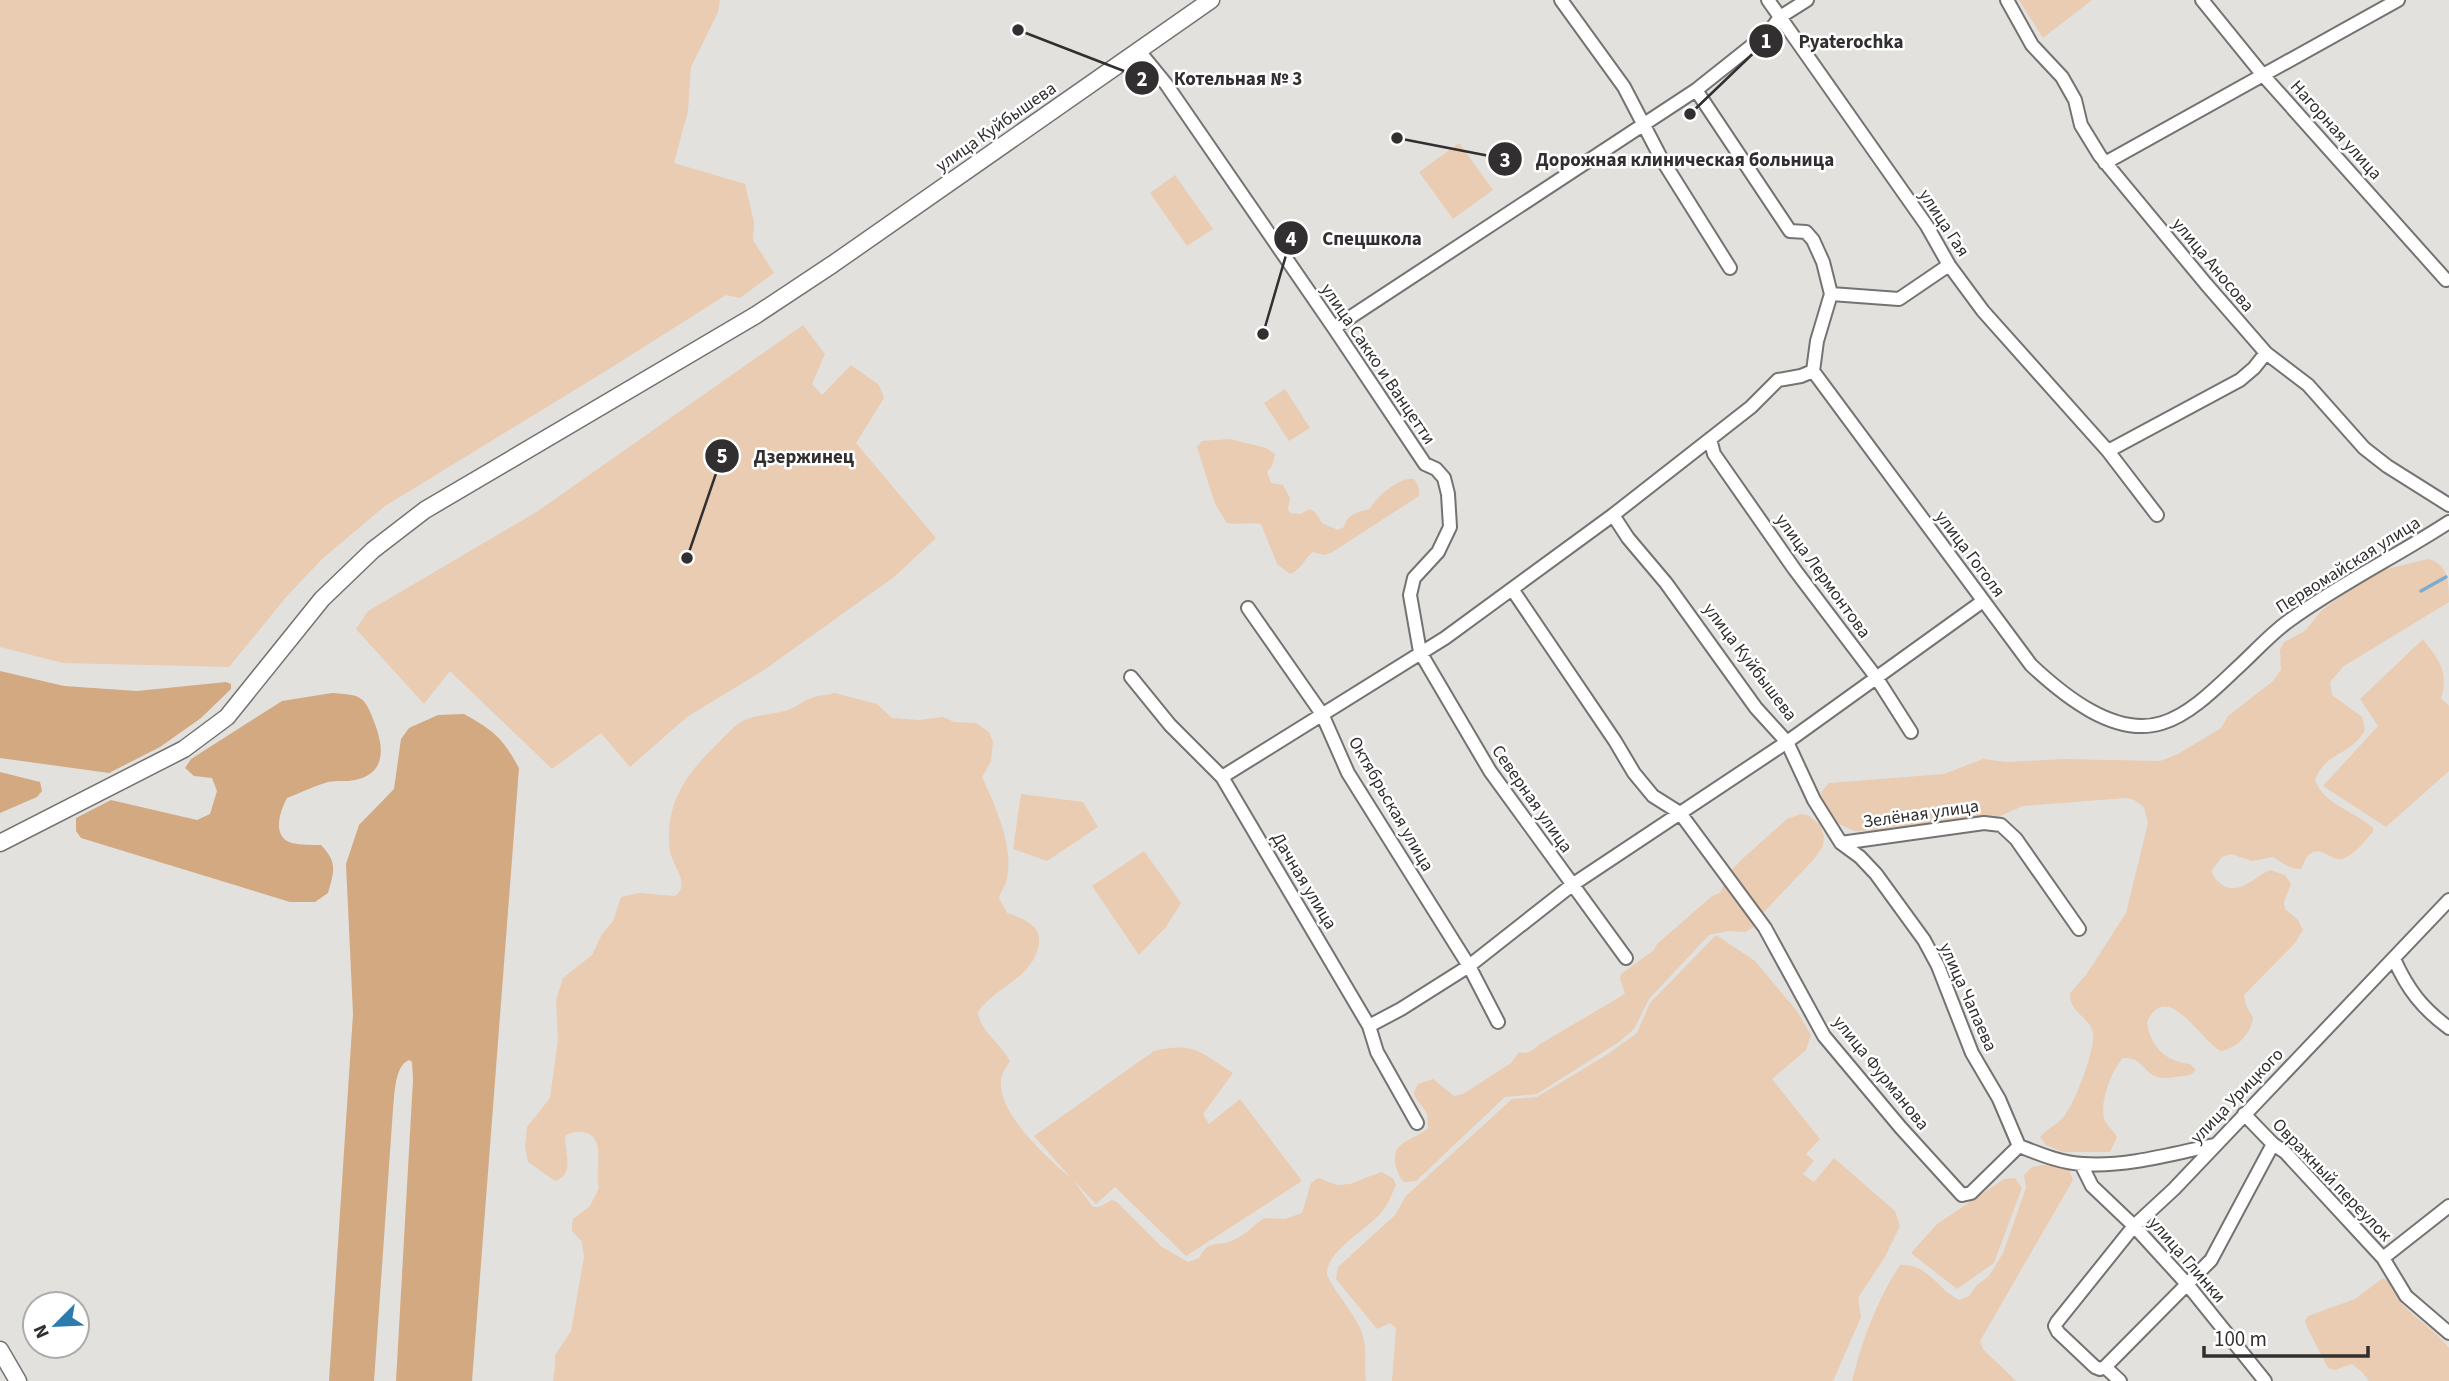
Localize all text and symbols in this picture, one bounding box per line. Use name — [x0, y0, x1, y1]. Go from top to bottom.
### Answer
callout: Pyaterochka — [1749, 21, 1917, 61]
text: 1 — [1760, 26, 1772, 56]
text: Pyaterochka — [1798, 29, 1904, 56]
callout: Котельная № 3 — [1125, 58, 1316, 98]
text: 2 — [1136, 64, 1148, 94]
text: Котельная № 3 — [1174, 66, 1302, 93]
street label: Нагорная улица — [2284, 75, 2388, 185]
street label: улица Куйбышева — [931, 76, 1061, 178]
callout: Дорожная клиническая больница — [1487, 139, 1849, 179]
text: 3 — [1499, 145, 1511, 175]
text: Дорожная клиническая больница — [1536, 147, 1834, 174]
street label: улица Гая — [1913, 184, 1975, 262]
street label: улица Аносова — [2166, 212, 2260, 318]
callout: Спецшкола — [1273, 218, 1436, 258]
text: 4 — [1285, 224, 1297, 254]
text: Спецшкола — [1322, 226, 1422, 253]
street label: улица Сакко и Ванцетти — [1315, 278, 1441, 450]
callout: Дзержинец — [704, 436, 868, 476]
text: 5 — [716, 441, 728, 471]
text: Дзержинец — [754, 444, 855, 471]
street label: улица Гоголя — [1929, 505, 2011, 603]
street label: улица Лермонтова — [1769, 509, 1877, 643]
street label: Первомайская улица — [2271, 510, 2425, 620]
street label: улица Куйбышева — [1697, 598, 1803, 726]
street label: Октябрьская улица — [1342, 732, 1440, 876]
street label: Северная улица — [1485, 740, 1579, 858]
street label: Зелёная улица — [1862, 794, 1980, 834]
street label: Дачная улица — [1265, 828, 1343, 934]
street label: улица Чапаева — [1933, 939, 2003, 1055]
street label: улица Фурманова — [1827, 1010, 1935, 1136]
street label: улица Урицкого — [2185, 1043, 2289, 1149]
street label: Овражный переулок — [2266, 1113, 2398, 1247]
street label: улица Глинки — [2143, 1212, 2231, 1308]
north arrow — [21, 1290, 91, 1360]
scale bar — [2204, 1314, 2368, 1358]
text: N — [27, 1320, 57, 1343]
text: 100 m — [2214, 1324, 2267, 1354]

